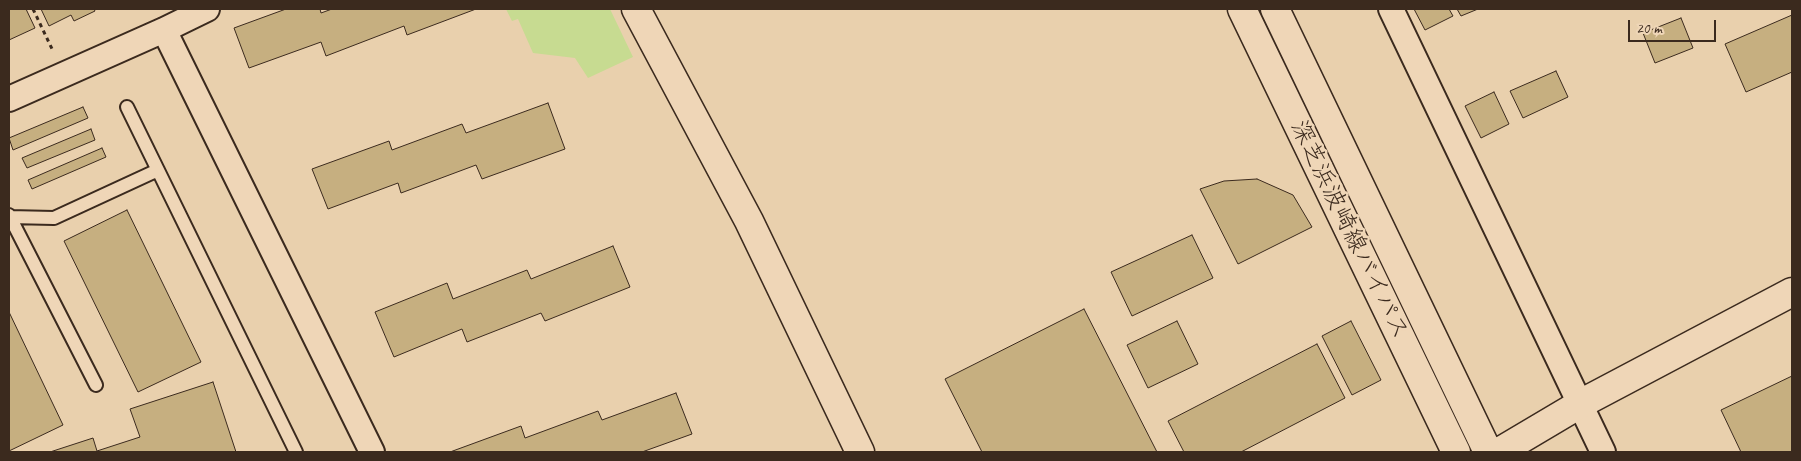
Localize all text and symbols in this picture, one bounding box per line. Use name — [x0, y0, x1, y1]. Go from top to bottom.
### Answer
scale bar — [1631, 10, 1718, 42]
text: 20 m — [1636, 19, 1662, 38]
street label: 深芝浜波崎線バイパス — [1283, 116, 1415, 344]

